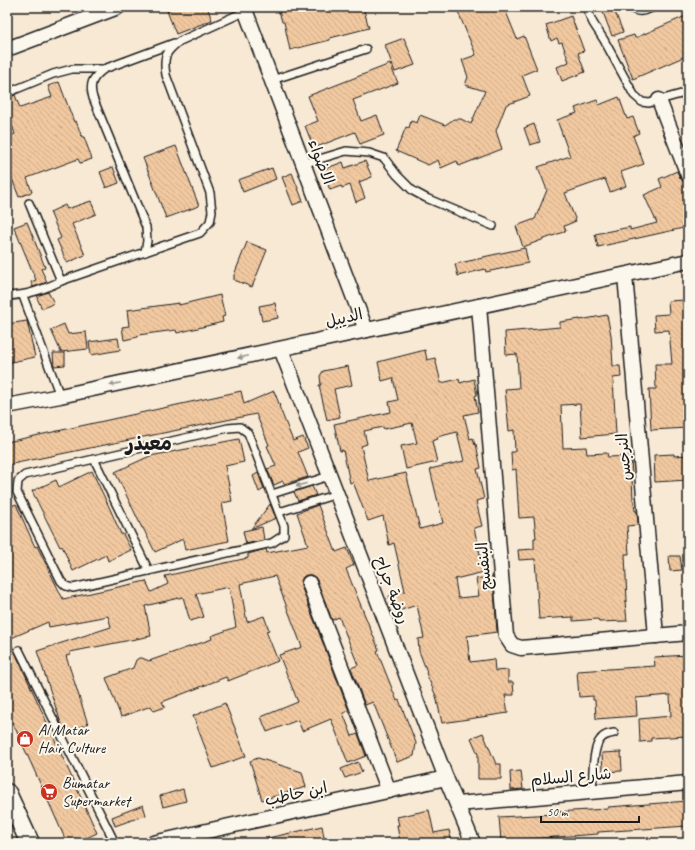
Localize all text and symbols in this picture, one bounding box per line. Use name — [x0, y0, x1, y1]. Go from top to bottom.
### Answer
street label: الاضواء — [303, 136, 339, 188]
street label: الديبل — [323, 304, 365, 332]
one-way arrow — [236, 355, 249, 361]
one-way arrow — [109, 382, 122, 388]
district label: معيذر — [124, 431, 172, 456]
street label: النرجس — [612, 432, 636, 482]
one-way arrow — [294, 482, 306, 488]
street label: البنفسج — [472, 541, 496, 591]
street label: روضة جراح — [370, 553, 414, 627]
place label: Al Matar Hair Culture — [38, 720, 107, 758]
shop icon: Al Matar Hair Culture — [15, 729, 35, 749]
street label: شارع السلام — [530, 763, 613, 793]
place label: Bumatar Supermarket — [62, 773, 133, 811]
street label: ابن حاطب — [263, 778, 329, 810]
supermarket icon: Bumatar Supermarket — [39, 782, 59, 802]
scale bar — [541, 798, 639, 824]
text: 50 m — [547, 804, 569, 820]

